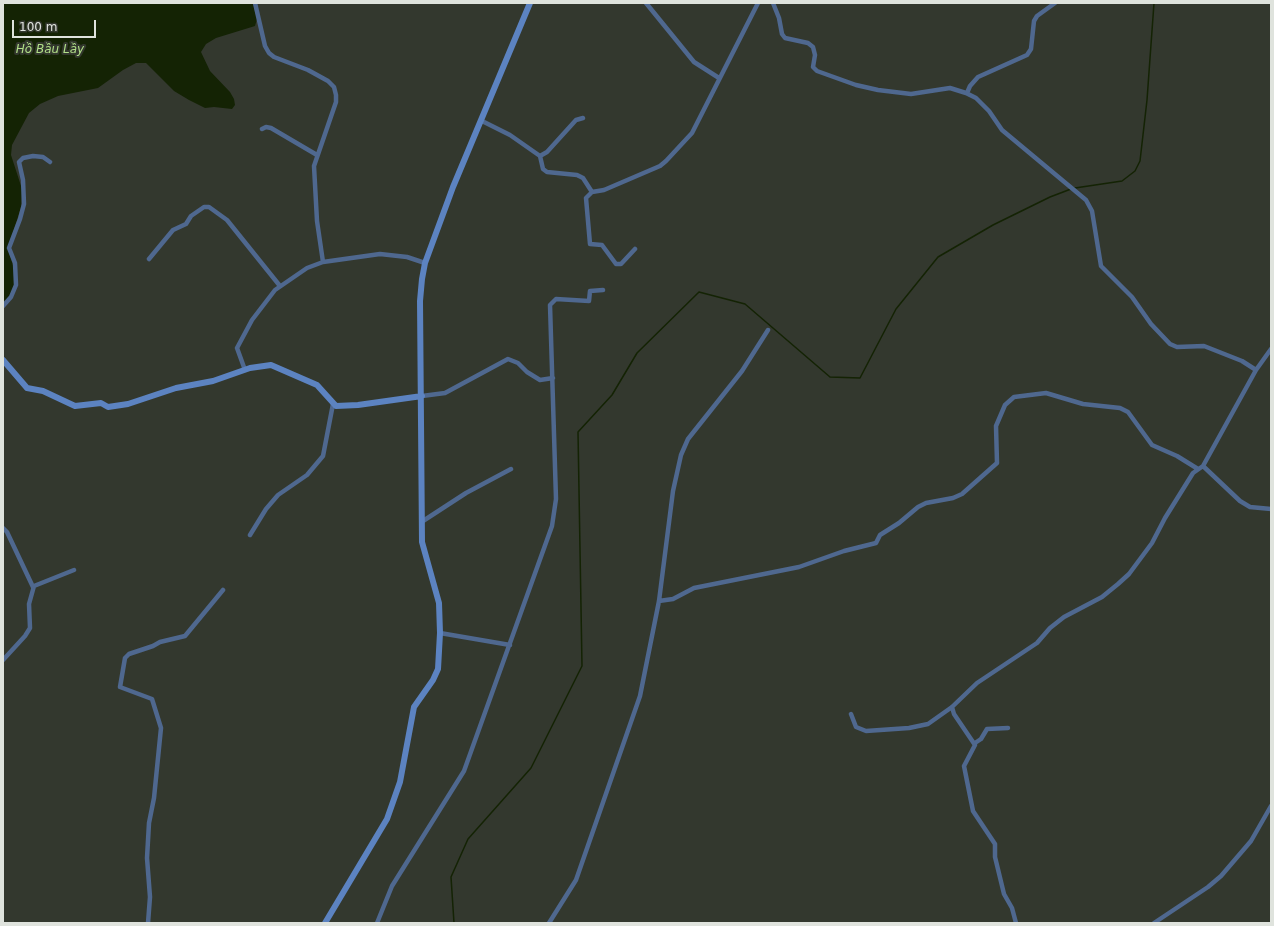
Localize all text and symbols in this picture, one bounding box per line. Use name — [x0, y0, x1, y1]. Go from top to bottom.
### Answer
scale bar — [14, 12, 98, 38]
text: 100 m — [19, 20, 57, 34]
water label: Hồ Bầu Lầy — [16, 43, 84, 57]

